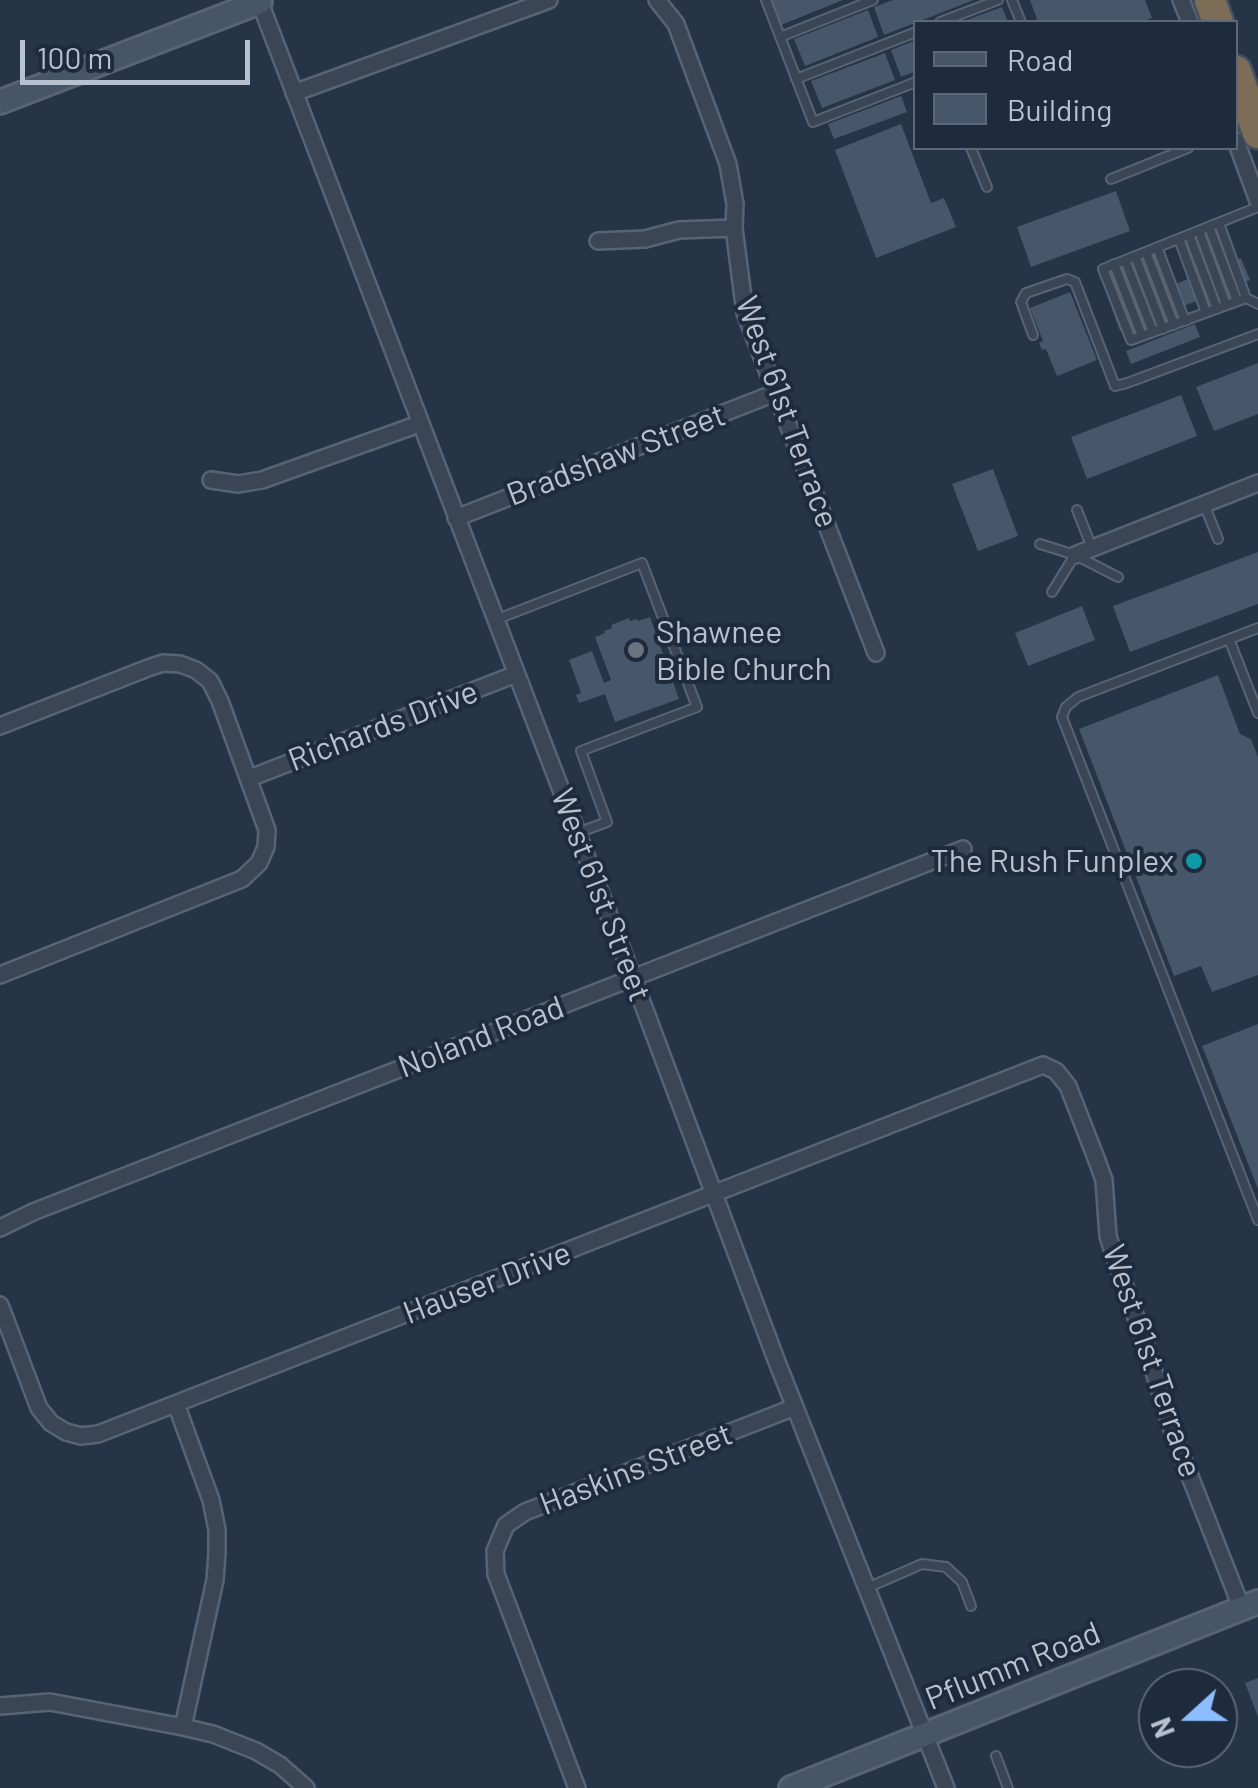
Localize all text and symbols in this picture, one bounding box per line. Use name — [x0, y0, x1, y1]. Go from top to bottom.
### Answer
scale bar — [25, 20, 255, 82]
legend — [913, 20, 1238, 150]
text: 100 m — [37, 39, 112, 75]
text: Road — [1007, 41, 1073, 77]
text: Building — [1007, 91, 1112, 127]
street label: West 61st Terrace — [727, 291, 847, 533]
street label: Bradshaw Street — [501, 396, 731, 514]
place label: Shawnee Bible Church — [656, 613, 832, 688]
marker: Shawnee Bible Church — [625, 639, 647, 661]
street label: Richards Drive — [283, 672, 483, 780]
street label: West 61st Street — [543, 783, 659, 1007]
place label: The Rush Funplex — [931, 842, 1174, 880]
marker: The Rush Funplex — [1183, 850, 1205, 872]
street label: Noland Road — [393, 988, 569, 1086]
street label: Hauser Drive — [398, 1233, 576, 1333]
street label: West 61st Terrace — [1094, 1240, 1210, 1482]
street label: Haskins Street — [534, 1415, 738, 1523]
street label: Pflumm Road — [920, 1614, 1106, 1718]
north arrow — [1138, 1668, 1238, 1768]
text: N — [1143, 1713, 1181, 1743]

